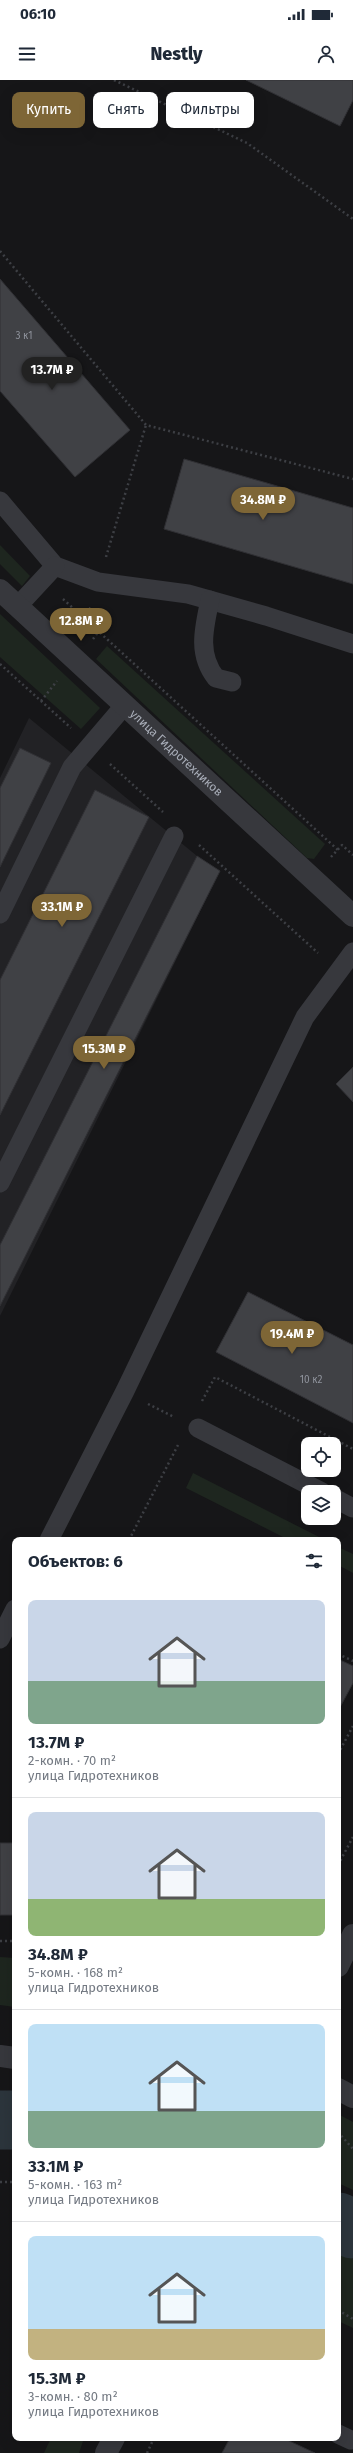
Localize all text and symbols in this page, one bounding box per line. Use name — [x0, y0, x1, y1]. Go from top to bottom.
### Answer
text: 06:10 — [20, 5, 56, 23]
icon: menu — [16, 43, 38, 65]
text: Nestly — [150, 43, 203, 65]
icon: person — [315, 43, 337, 65]
chip: Купить — [12, 92, 85, 128]
chip: Снять — [93, 92, 158, 128]
chip: Фильтры — [166, 92, 254, 128]
house number: 3 к1 — [15, 330, 33, 342]
pin: 13.7M ₽ — [15, 357, 89, 391]
text: 13.7M ₽ — [30, 362, 74, 377]
pin: 34.8M ₽ — [226, 487, 300, 521]
text: 34.8M ₽ — [240, 492, 286, 507]
pin: 12.8M ₽ — [44, 608, 118, 642]
text: 12.8M ₽ — [59, 613, 103, 628]
street label: улица Гидротехников — [127, 707, 226, 799]
pin: 33.1M ₽ — [25, 894, 99, 928]
text: 33.1M ₽ — [41, 899, 83, 914]
pin: 15.3M ₽ — [67, 1036, 141, 1070]
text: 15.3M ₽ — [82, 1041, 126, 1056]
pin: 19.4M ₽ — [255, 1321, 329, 1355]
text: 19.4M ₽ — [270, 1326, 314, 1341]
house number: 10 к2 — [300, 1374, 322, 1386]
map controls — [301, 1437, 341, 1525]
button: locate — [301, 1437, 341, 1477]
button: layers — [301, 1485, 341, 1525]
icon: filters — [303, 1550, 325, 1572]
text: Объектов: 6 — [28, 1551, 123, 1572]
icon: home — [141, 1626, 213, 1698]
text: 13.7M ₽ — [28, 1732, 84, 1753]
text: 2-комн. · 70 m² — [28, 1753, 116, 1768]
text: улица Гидротехников — [28, 1768, 159, 1783]
icon: home — [141, 1838, 213, 1910]
text: 34.8M ₽ — [28, 1944, 88, 1965]
text: 5-комн. · 168 m² — [28, 1965, 123, 1980]
text: улица Гидротехников — [28, 1980, 159, 1995]
icon: home — [141, 2050, 213, 2122]
text: 33.1M ₽ — [28, 2156, 83, 2177]
text: 5-комн. · 163 m² — [28, 2177, 122, 2192]
text: улица Гидротехников — [28, 2192, 159, 2207]
icon: home — [141, 2262, 213, 2334]
text: 15.3M ₽ — [28, 2368, 86, 2389]
text: 3-комн. · 80 m² — [28, 2389, 118, 2404]
text: улица Гидротехников — [28, 2404, 159, 2419]

